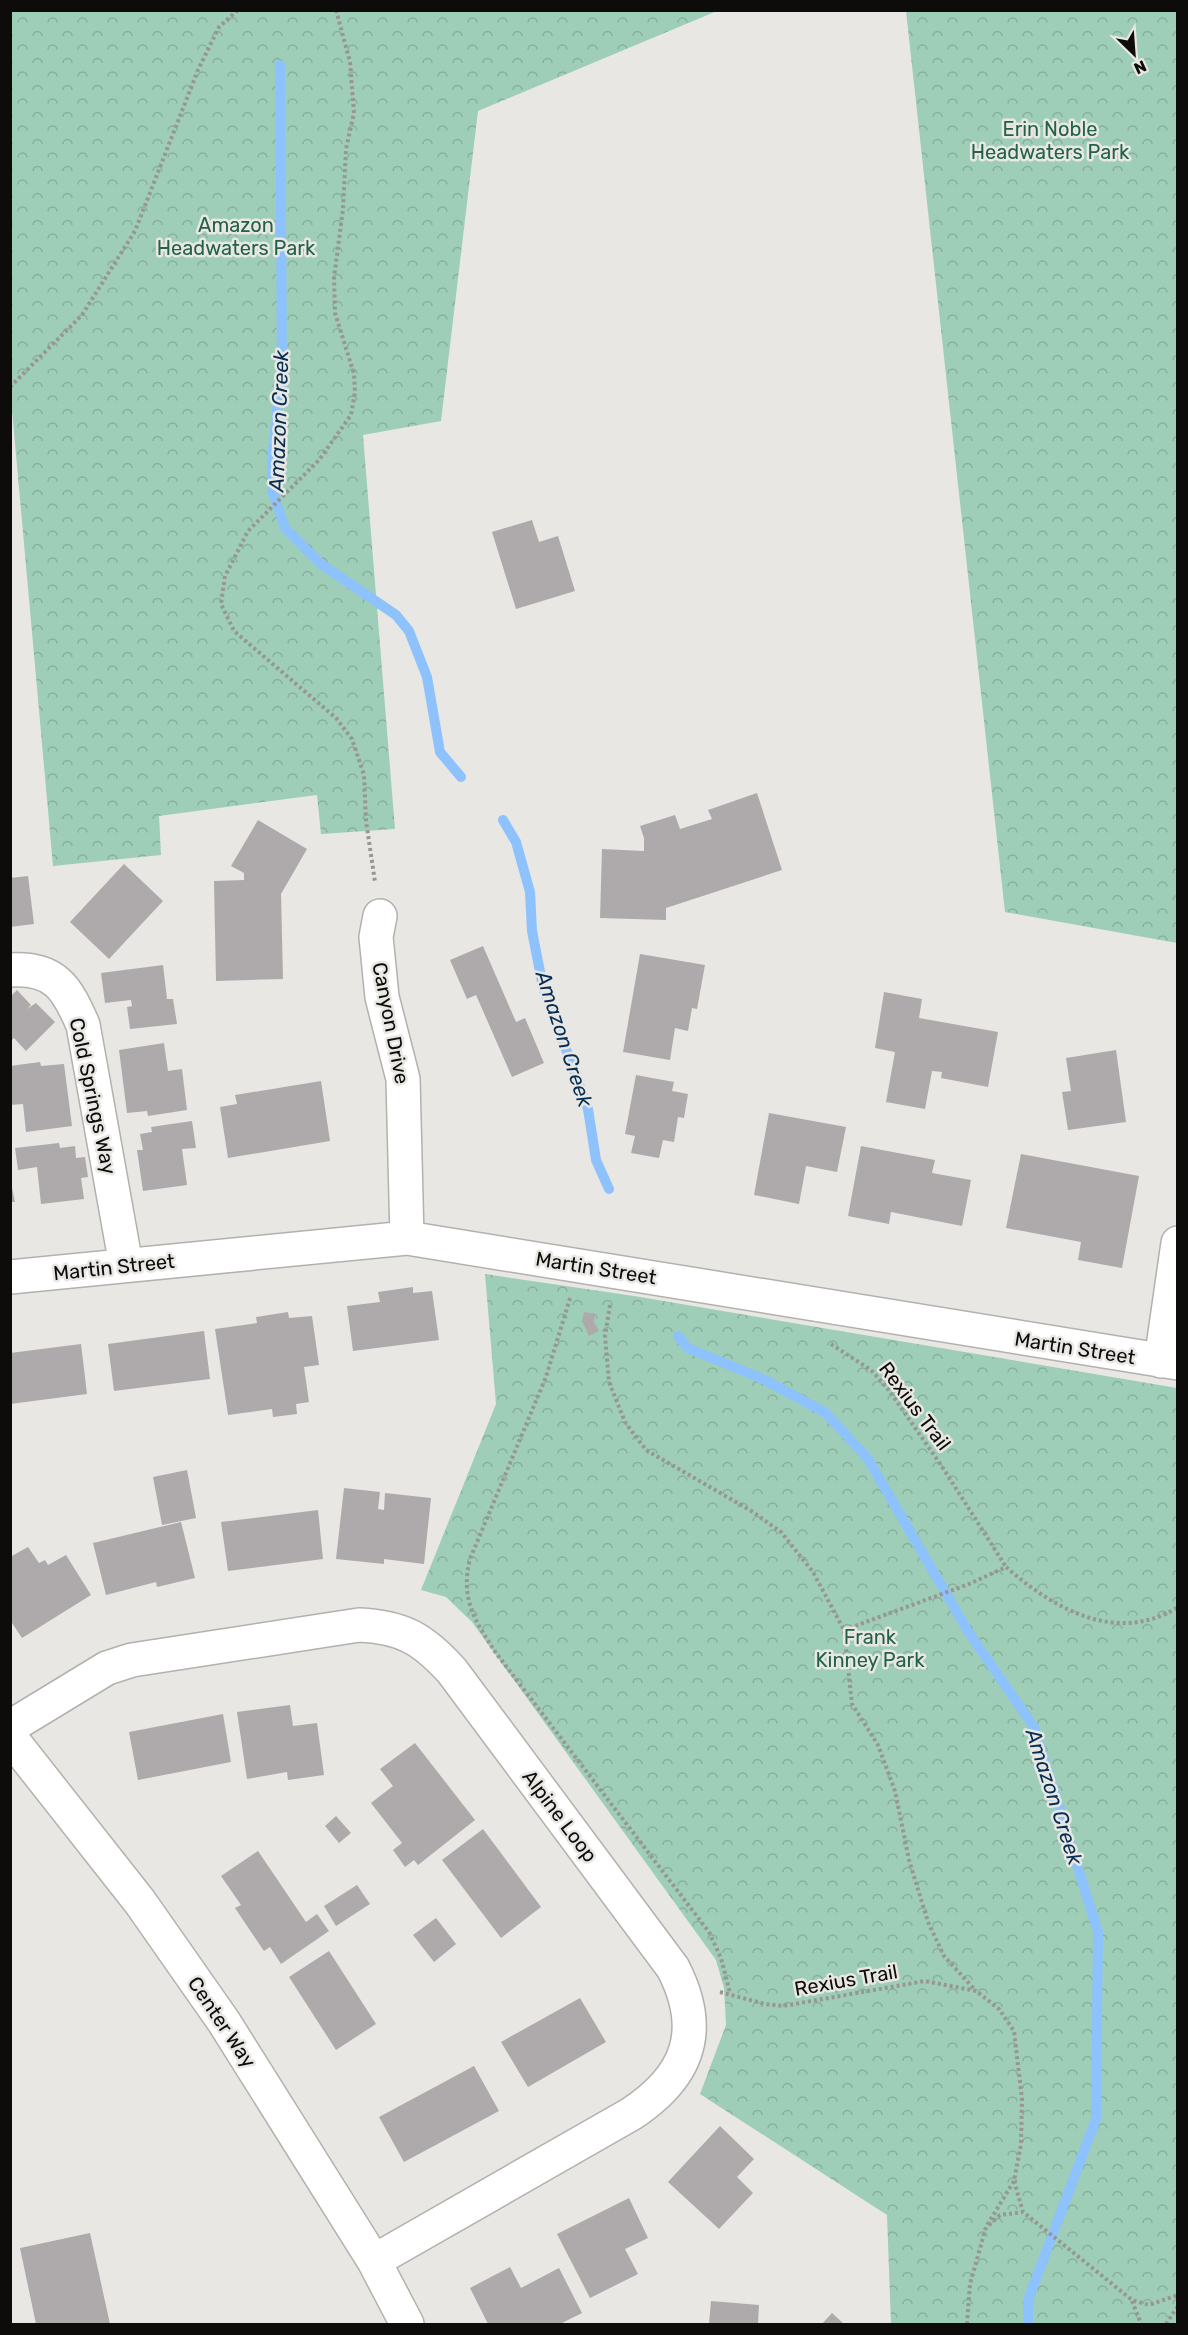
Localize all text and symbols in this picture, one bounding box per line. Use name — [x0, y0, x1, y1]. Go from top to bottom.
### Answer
north arrow — [1104, 24, 1164, 84]
text: N — [1131, 56, 1149, 78]
park label: Erin Noble Headwaters Park — [971, 117, 1130, 164]
park label: Amazon Headwaters Park — [157, 213, 316, 260]
water label: Amazon Creek — [264, 349, 294, 493]
street label: Canyon Drive — [367, 960, 415, 1086]
water label: Amazon Creek — [530, 967, 599, 1111]
street label: Cold Springs Way — [65, 1015, 121, 1177]
street label: Martin Street — [534, 1247, 658, 1289]
street label: Martin Street — [52, 1249, 176, 1285]
street label: Martin Street — [1013, 1327, 1137, 1369]
street label: Rexius Trail — [874, 1357, 956, 1455]
park label: Frank Kinney Park — [816, 1625, 925, 1672]
water label: Amazon Creek — [1020, 1725, 1089, 1869]
street label: Alpine Loop — [518, 1765, 602, 1867]
street label: Rexius Trail — [793, 1959, 899, 2001]
street label: Center Way — [183, 1972, 261, 2072]

